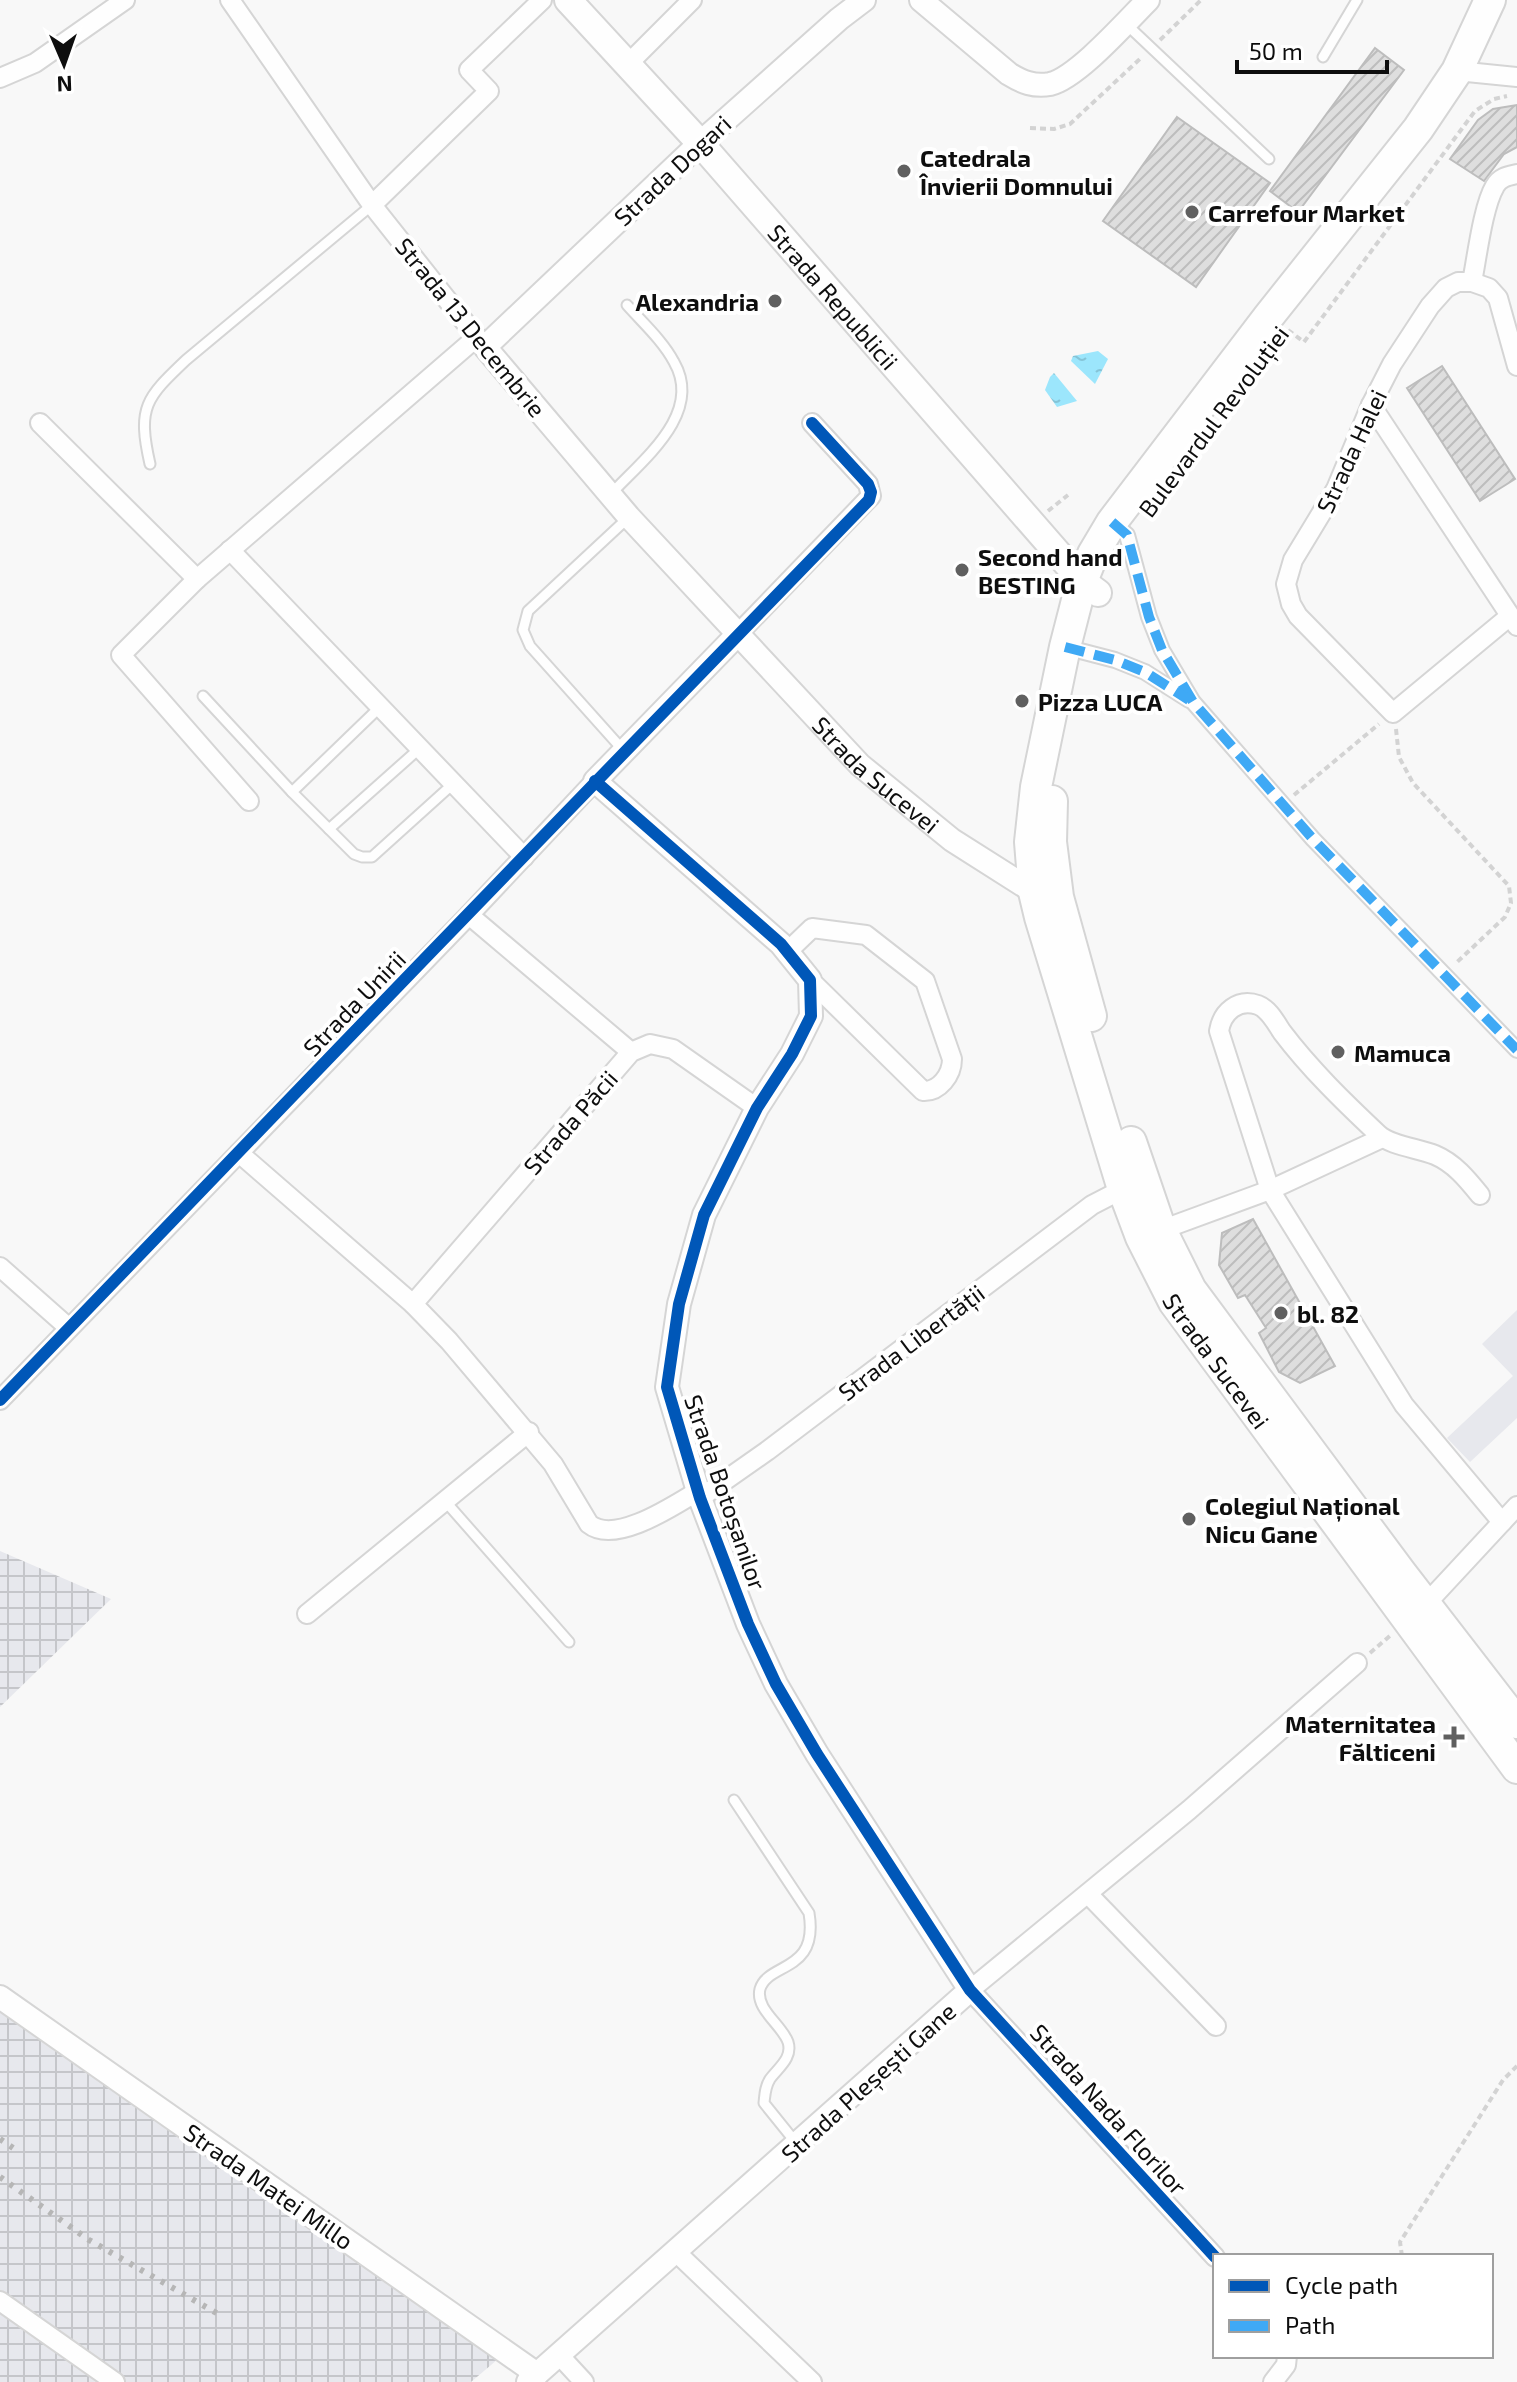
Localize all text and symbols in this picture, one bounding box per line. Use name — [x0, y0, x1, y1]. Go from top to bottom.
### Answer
north arrow — [24, 24, 104, 104]
scale bar — [1237, 24, 1387, 74]
text: 50 m — [1249, 36, 1303, 65]
text: N — [56, 72, 73, 98]
street label: Strada Dogari — [608, 109, 736, 231]
place label: Catedrala Învierii Domnului — [918, 143, 1113, 200]
marker: Catedrala Învierii Domnului — [895, 162, 913, 180]
place label: Carrefour Market — [1208, 198, 1405, 227]
marker: Carrefour Market — [1183, 203, 1201, 221]
street label: Strada Republicii — [763, 218, 905, 375]
street label: Strada 13 Decembrie — [390, 232, 552, 422]
place label: Alexandria — [635, 287, 759, 316]
marker: Alexandria — [766, 292, 784, 310]
street label: Bulevardul Revoluției — [1132, 320, 1296, 523]
street label: Strada Halei — [1310, 385, 1392, 517]
place label: Second hand BESTING — [978, 542, 1123, 599]
marker: Second hand BESTING — [953, 561, 971, 579]
place label: Pizza LUCA — [1038, 687, 1163, 716]
marker: Pizza LUCA — [1013, 692, 1031, 710]
street label: Strada Sucevei — [807, 710, 946, 838]
street label: Strada Unirii — [297, 944, 411, 1062]
place label: Mamuca — [1354, 1038, 1451, 1067]
marker: Mamuca — [1329, 1043, 1347, 1061]
street label: Strada Păcii — [517, 1064, 623, 1180]
street label: Strada Libertății — [832, 1278, 991, 1408]
street label: Strada Sucevei — [1158, 1288, 1276, 1434]
place label: bl. 82 — [1297, 1299, 1359, 1328]
marker: bl. 82 — [1272, 1304, 1290, 1322]
street label: Strada Botoșanilor — [677, 1391, 773, 1594]
place label: Colegiul Național Nicu Gane — [1205, 1491, 1400, 1548]
marker: Colegiul Național Nicu Gane — [1180, 1510, 1198, 1528]
place label: Maternitatea Fălticeni — [1285, 1709, 1436, 1766]
marker: Maternitatea Fălticeni — [1443, 1726, 1465, 1748]
street label: Strada Pleșești Gane — [775, 1996, 962, 2169]
street label: Strada Nada Florilor — [1025, 2018, 1193, 2201]
street label: Strada Matei Millo — [179, 2117, 359, 2255]
legend — [1213, 2254, 1493, 2358]
text: Cycle path — [1285, 2270, 1398, 2299]
text: Path — [1285, 2310, 1335, 2339]

